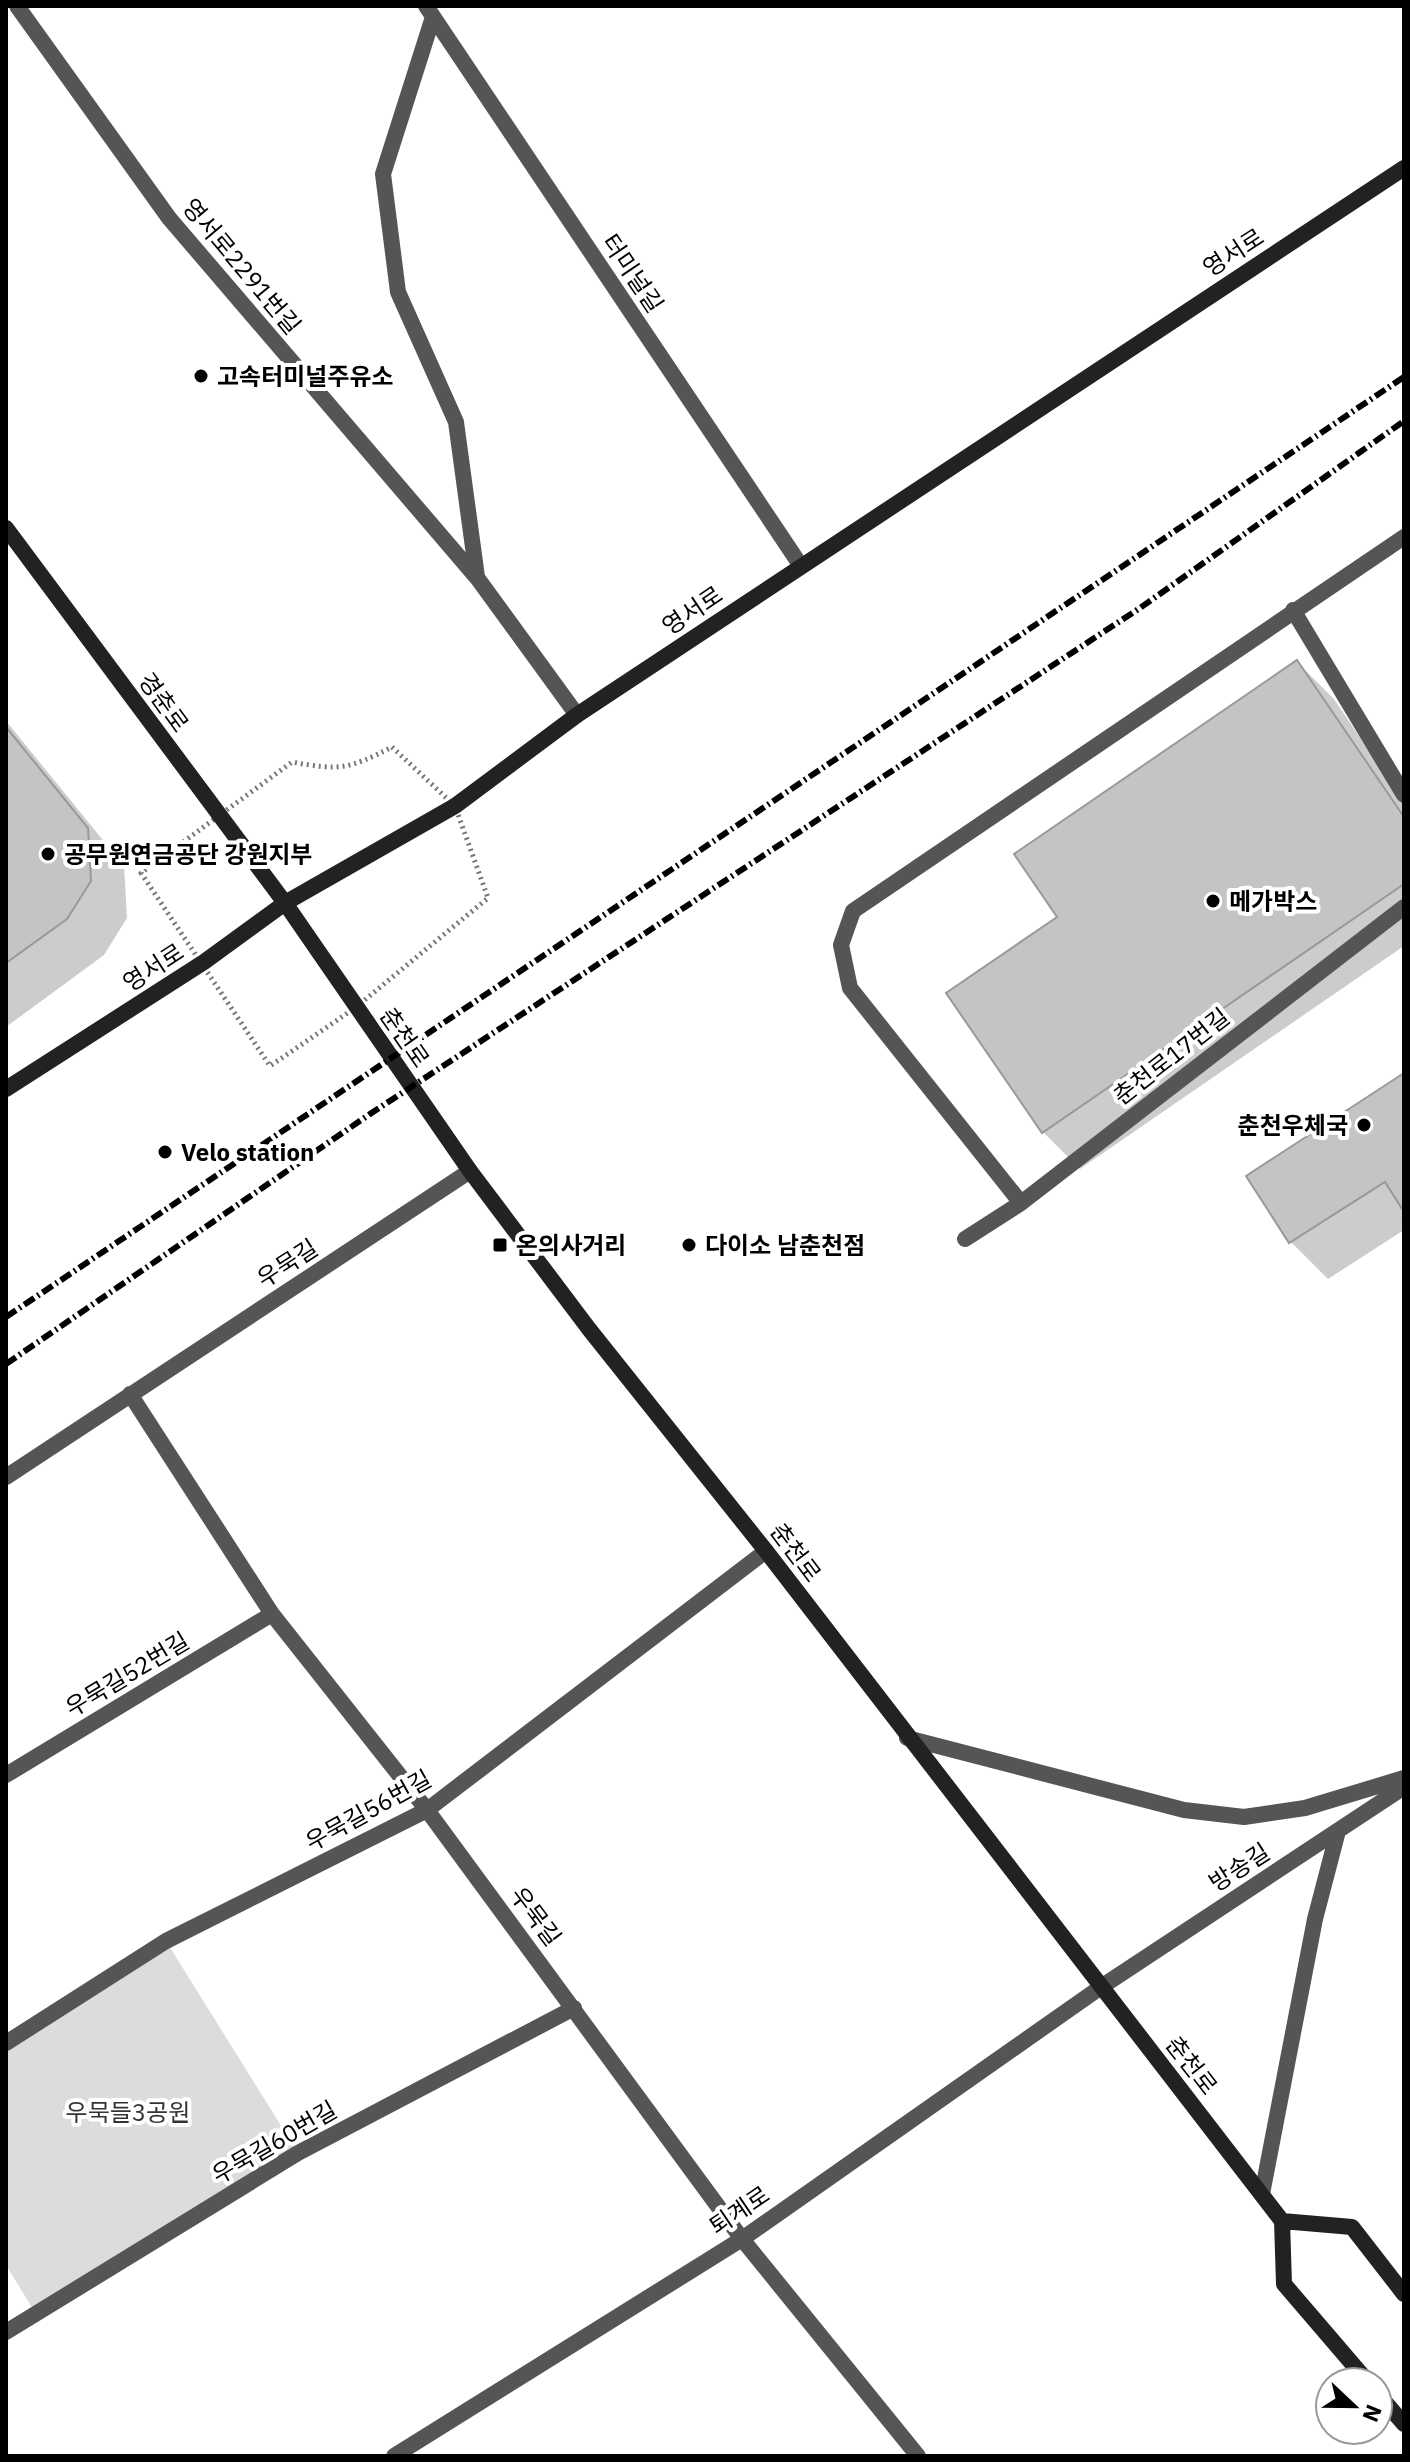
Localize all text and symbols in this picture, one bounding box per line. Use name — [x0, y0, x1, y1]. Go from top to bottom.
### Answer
street label: 영서로2291번길 — [176, 191, 308, 341]
street label: 영서로 — [1197, 221, 1269, 283]
street label: 터미널길 — [595, 227, 671, 319]
place label: 고속터미널주유소 — [217, 360, 394, 392]
marker: 고속터미널주유소 — [192, 367, 210, 385]
street label: 영서로 — [656, 578, 728, 642]
street label: 경춘로 — [132, 666, 196, 738]
place label: 공무원연금공단 강원지부 — [64, 838, 313, 870]
marker: 공무원연금공단 강원지부 — [39, 845, 57, 863]
place label: 메가박스 — [1229, 885, 1317, 917]
marker: 메가박스 — [1204, 892, 1222, 910]
street label: 영서로 — [117, 936, 189, 998]
street label: 춘천로 — [373, 1001, 437, 1073]
street label: 춘천로17번길 — [1106, 1001, 1236, 1111]
place label: 춘천우체국 — [1238, 1109, 1348, 1141]
marker: 춘천우체국 — [1355, 1116, 1373, 1134]
place label: Velo station — [181, 1136, 314, 1168]
marker: Velo station — [156, 1143, 174, 1161]
place label: 온의사거리 — [516, 1229, 626, 1261]
place label: 다이소 남춘천점 — [705, 1229, 865, 1261]
street label: 우묵길 — [251, 1232, 323, 1294]
marker: 온의사거리 — [491, 1236, 509, 1254]
marker: 다이소 남춘천점 — [680, 1236, 698, 1254]
street label: 춘천로 — [763, 1516, 829, 1588]
street label: 우묵길52번길 — [59, 1624, 195, 1724]
street label: 우묵길56번길 — [299, 1762, 437, 1858]
street label: 방송길 — [1203, 1836, 1275, 1898]
street label: 우묵길 — [503, 1880, 569, 1952]
street label: 춘천로 — [1159, 2029, 1225, 2101]
street label: 우묵길60번길 — [206, 2093, 342, 2191]
park label: 우묵들3공원 — [66, 2096, 190, 2128]
street label: 퇴계로 — [703, 2178, 775, 2242]
north arrow — [1314, 2366, 1394, 2446]
text: N — [1357, 2401, 1389, 2426]

